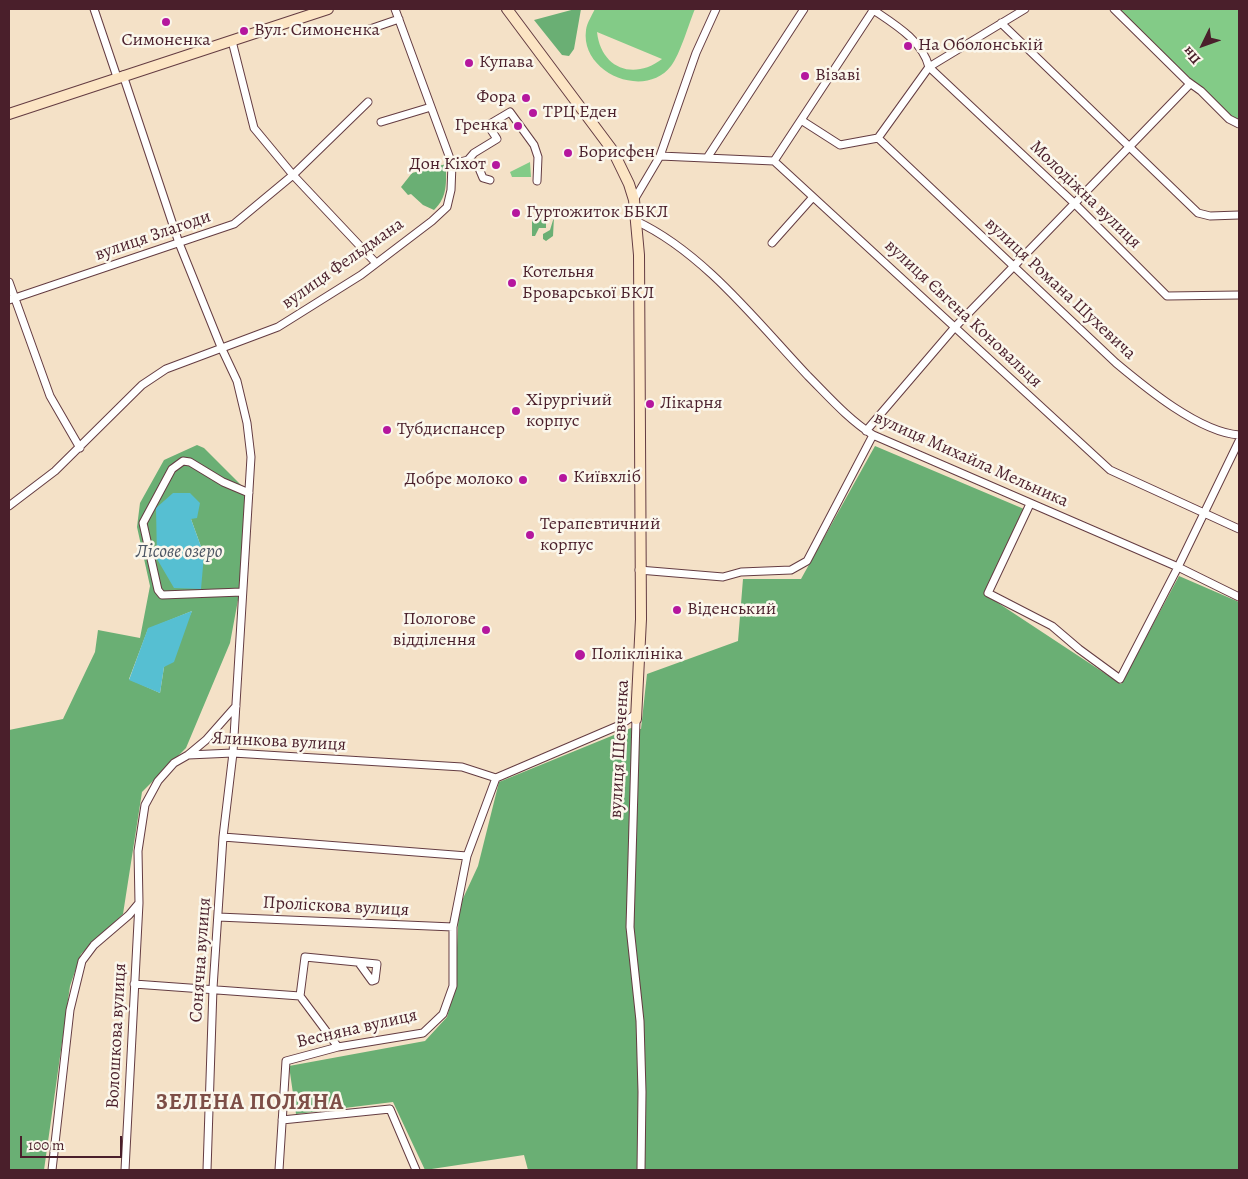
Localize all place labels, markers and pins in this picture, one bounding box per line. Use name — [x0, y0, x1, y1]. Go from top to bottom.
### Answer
marker: Симоненка — [160, 16, 172, 28]
place label: Вул. Симоненка — [254, 20, 380, 42]
marker: Вул. Симоненка — [238, 25, 250, 37]
place label: Симоненка — [121, 30, 211, 52]
place label: На Оболонській — [918, 35, 1043, 57]
marker: На Оболонській — [902, 40, 914, 52]
place label: Купава — [479, 52, 533, 74]
marker: Купава — [463, 57, 475, 69]
place label: Візаві — [815, 65, 860, 87]
marker: Візаві — [799, 70, 811, 82]
place label: Фора — [476, 87, 516, 109]
marker: Фора — [520, 92, 532, 104]
place label: ТРЦ Еден — [543, 102, 617, 124]
marker: ТРЦ Еден — [527, 107, 539, 119]
place label: Гренка — [454, 115, 508, 137]
marker: Гренка — [512, 120, 524, 132]
place label: Борисфен — [578, 142, 655, 164]
marker: Борисфен — [562, 147, 574, 159]
place label: Дон Кіхот — [409, 154, 486, 176]
marker: Дон Кіхот — [490, 159, 502, 171]
place label: Гуртожиток ББКЛ — [526, 202, 669, 224]
marker: Гуртожиток ББКЛ — [510, 207, 522, 219]
place label: Котельня Броварської БКЛ — [522, 262, 654, 304]
marker: Котельня Броварської БКЛ — [506, 277, 518, 289]
place label: Хірургічий корпус — [526, 390, 612, 432]
place label: Лікарня — [660, 393, 723, 415]
marker: Лікарня — [644, 398, 656, 410]
marker: Хірургічий корпус — [510, 405, 522, 417]
place label: Тубдиспансер — [397, 419, 505, 441]
marker: Тубдиспансер — [381, 424, 393, 436]
place label: Київхліб — [573, 467, 641, 489]
place label: Добре молоко — [404, 469, 513, 491]
marker: Київхліб — [557, 472, 569, 484]
marker: Добре молоко — [517, 474, 529, 486]
place label: Терапевтичний корпус — [540, 514, 660, 556]
marker: Терапевтичний корпус — [524, 529, 536, 541]
place label: Віденський — [687, 599, 776, 621]
marker: Віденський — [671, 604, 683, 616]
place label: Пологове відділення — [393, 609, 476, 652]
marker: Пологове відділення — [480, 624, 492, 636]
place label: Поліклініка — [591, 644, 683, 666]
marker: Поліклініка — [573, 648, 587, 662]

